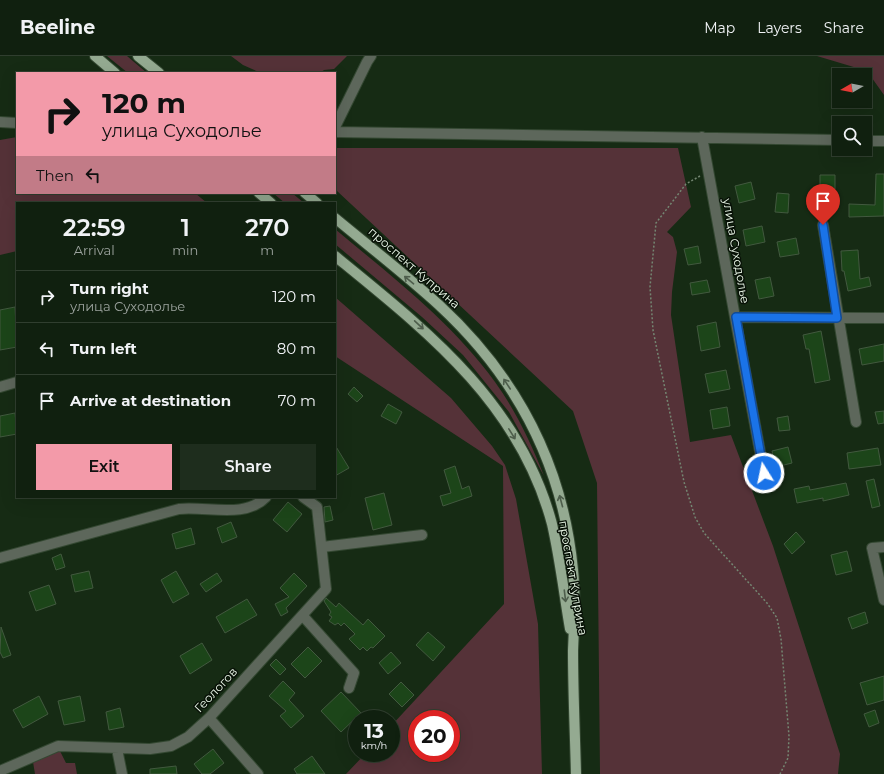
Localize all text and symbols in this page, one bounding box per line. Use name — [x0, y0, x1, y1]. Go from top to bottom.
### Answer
text: Beeline — [20, 16, 95, 39]
text: Map — [704, 19, 735, 37]
text: Layers — [757, 19, 802, 37]
text: Share — [824, 19, 864, 37]
north arrow — [832, 68, 872, 108]
map controls — [832, 68, 872, 156]
text: 120 m — [102, 86, 186, 120]
icon: right — [36, 88, 88, 140]
button: search — [832, 116, 872, 156]
text: улица Суходолье — [102, 120, 262, 142]
icon: left — [82, 164, 104, 186]
text: Then — [36, 166, 74, 185]
pin — [806, 184, 840, 225]
icon: arrive — [812, 190, 834, 212]
street label: улица Суходолье — [720, 196, 753, 305]
text: 22:59 — [63, 213, 126, 242]
text: 1 — [181, 213, 190, 242]
text: 270 — [245, 213, 289, 242]
street label: проспект Куприна — [365, 224, 463, 311]
text: Arrival — [74, 242, 115, 258]
text: min — [172, 242, 198, 258]
text: m — [260, 242, 274, 258]
one-way arrow — [403, 275, 414, 284]
text: Turn right — [70, 279, 149, 298]
icon: right — [36, 286, 58, 308]
text: 120 m — [272, 287, 316, 306]
text: улица Суходолье — [70, 298, 185, 314]
one-way arrow — [414, 320, 424, 330]
icon: left — [36, 338, 58, 360]
text: Turn left — [70, 339, 137, 358]
text: 80 m — [277, 339, 316, 358]
one-way arrow — [503, 378, 512, 389]
icon: arrive — [36, 390, 58, 412]
text: Arrive at destination — [70, 391, 231, 410]
text: 70 m — [278, 391, 316, 410]
one-way arrow — [509, 428, 517, 440]
button: Exit — [36, 444, 172, 490]
button: Share — [180, 444, 316, 490]
position arrow — [743, 452, 785, 494]
one-way arrow — [557, 495, 564, 508]
street label: проспект Куприна — [556, 519, 591, 637]
one-way arrow — [561, 589, 569, 602]
street label: Геологов — [191, 664, 240, 715]
speed limit sign: 20 — [408, 710, 460, 762]
text: 13 — [364, 719, 384, 743]
text: km/h — [361, 739, 387, 752]

